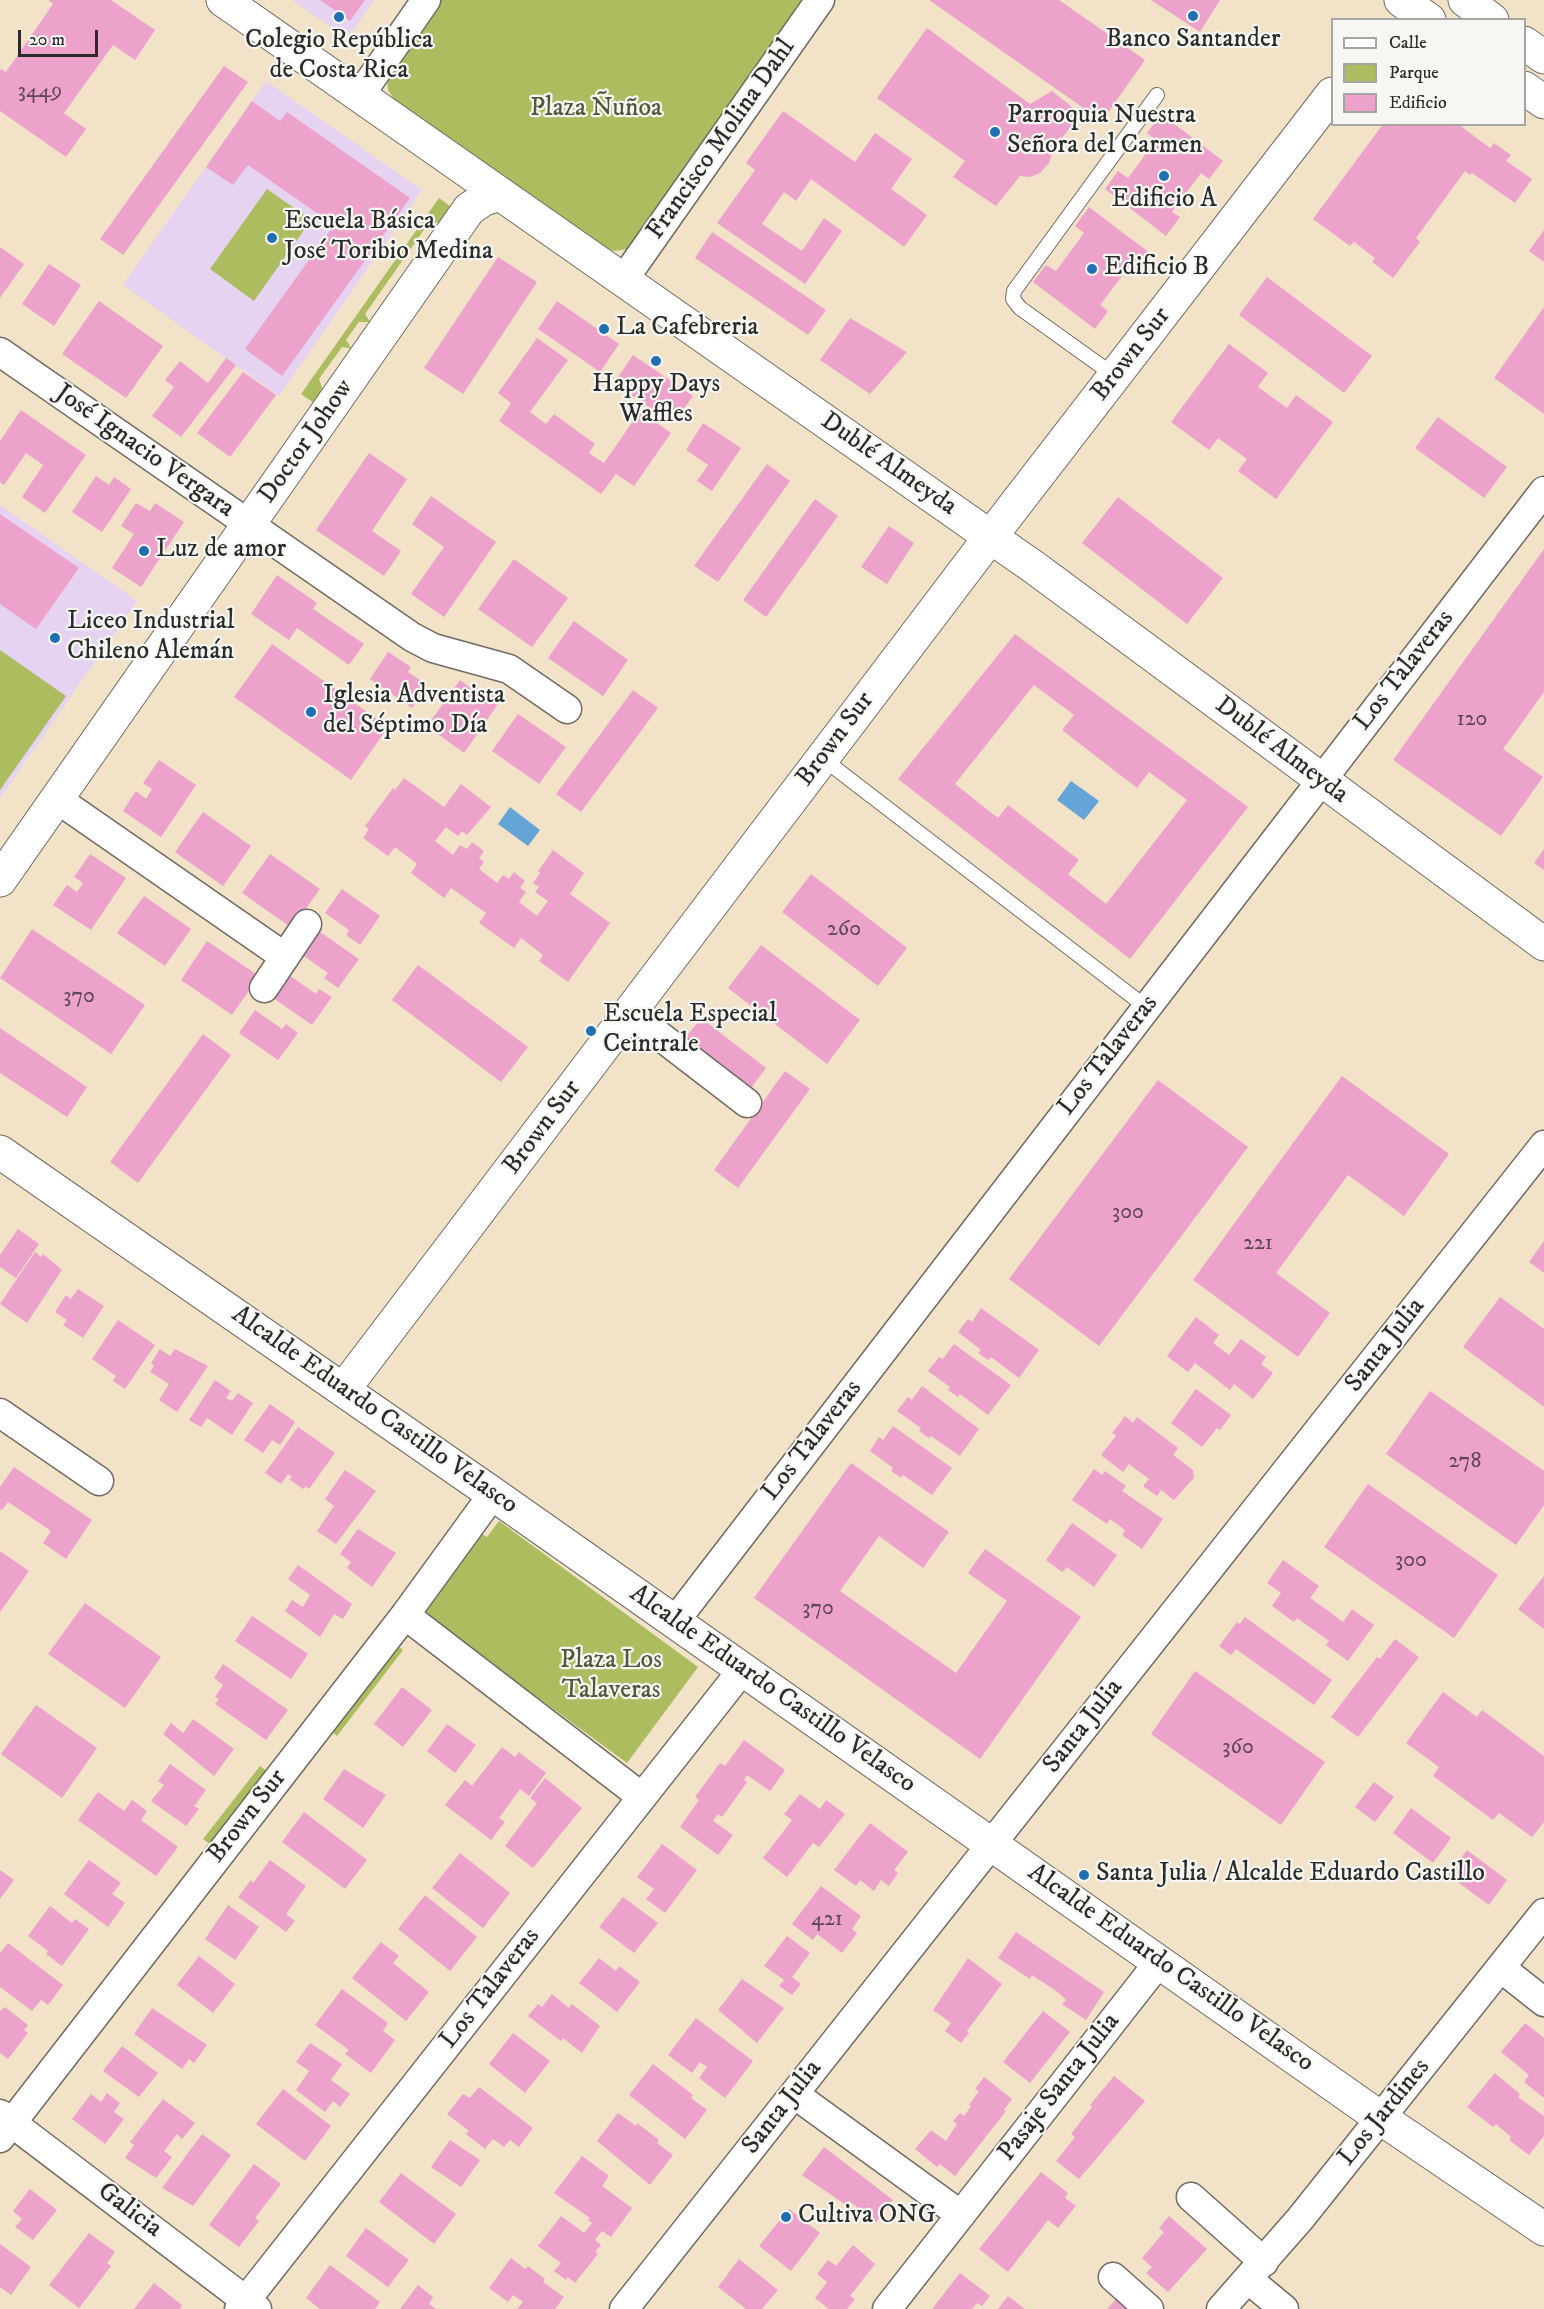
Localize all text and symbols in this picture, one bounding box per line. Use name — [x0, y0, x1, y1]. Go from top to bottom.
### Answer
marker: Banco Santander — [1186, 9, 1200, 23]
marker: Colegio República de Costa Rica — [332, 10, 346, 24]
scale bar — [21, 18, 100, 56]
legend — [1331, 18, 1526, 126]
place label: Banco Santander — [1106, 25, 1280, 57]
place label: Colegio República de Costa Rica — [245, 26, 433, 88]
text: 20 m — [29, 29, 65, 51]
text: Calle — [1389, 32, 1427, 54]
street label: Francisco Molina Dahl — [641, 34, 803, 246]
text: Parque — [1389, 62, 1439, 84]
house number: 3449 — [18, 79, 62, 105]
text: Edificio — [1389, 92, 1447, 114]
park label: Plaza Ñuñoa — [530, 94, 662, 126]
place label: Parroquia Nuestra Señora del Carmen — [1007, 101, 1203, 162]
marker: Parroquia Nuestra Señora del Carmen — [988, 125, 1002, 139]
marker: Edificio A — [1157, 169, 1171, 183]
place label: Edificio A — [1111, 185, 1217, 217]
place label: Escuela Básica José Toribio Medina — [284, 207, 493, 268]
marker: Escuela Básica José Toribio Medina — [265, 231, 279, 245]
place label: Edificio B — [1104, 253, 1209, 285]
marker: Edificio B — [1085, 262, 1099, 276]
street label: Brown Sur — [1086, 302, 1178, 408]
place label: La Cafebreria — [616, 313, 759, 345]
marker: La Cafebreria — [597, 322, 611, 336]
marker: Happy Days Waffles — [649, 354, 663, 368]
place label: Happy Days Waffles — [592, 370, 720, 431]
street label: Doctor Johow — [253, 374, 361, 510]
street label: José Ignacio Vergara — [48, 379, 240, 525]
street label: Dublé Almeyda — [814, 407, 962, 523]
place label: Luz de amor — [156, 535, 286, 567]
marker: Luz de amor — [137, 544, 151, 558]
street label: Los Talaveras — [1348, 605, 1462, 737]
place label: Liceo Industrial Chileno Alemán — [67, 607, 235, 668]
marker: Liceo Industrial Chileno Alemán — [48, 631, 62, 645]
place label: Iglesia Adventista del Séptimo Día — [323, 681, 505, 742]
street label: Brown Sur — [790, 687, 882, 793]
street label: Dublé Almeyda — [1208, 691, 1354, 811]
marker: Iglesia Adventista del Séptimo Día — [304, 705, 318, 719]
house number: 120 — [1457, 707, 1487, 733]
house number: 260 — [827, 917, 861, 943]
house number: 370 — [63, 984, 95, 1010]
street label: Los Talaveras — [1052, 990, 1166, 1122]
place label: Escuela Especial Ceintrale — [603, 1000, 777, 1062]
marker: Escuela Especial Ceintrale — [584, 1024, 598, 1038]
street label: Brown Sur — [497, 1075, 589, 1181]
house number: 300 — [1112, 1200, 1144, 1226]
house number: 221 — [1243, 1231, 1273, 1257]
street label: Santa Julia — [1340, 1293, 1432, 1399]
street label: Alcalde Eduardo Castillo Velasco — [225, 1300, 523, 1522]
street label: Los Talaveras — [756, 1375, 870, 1507]
house number: 278 — [1449, 1449, 1481, 1475]
house number: 300 — [1395, 1548, 1427, 1574]
street label: Alcalde Eduardo Castillo Velasco — [623, 1579, 921, 1801]
house number: 370 — [802, 1596, 834, 1622]
park label: Plaza Los Talaveras — [560, 1646, 662, 1708]
street label: Santa Julia — [1038, 1674, 1130, 1780]
house number: 360 — [1222, 1735, 1254, 1761]
street label: Brown Sur — [202, 1764, 294, 1870]
street label: Alcalde Eduardo Castillo Velasco — [1021, 1858, 1319, 2080]
place label: Santa Julia / Alcalde Eduardo Castillo — [1096, 1859, 1485, 1891]
marker: Santa Julia / Alcalde Eduardo Castillo — [1077, 1868, 1091, 1882]
house number: 421 — [811, 1907, 843, 1933]
street label: Los Talaveras — [434, 1923, 548, 2055]
street label: Pasaje Santa Julia — [992, 2008, 1128, 2168]
street label: Los Jardines — [1332, 2053, 1438, 2173]
street label: Santa Julia — [737, 2055, 829, 2161]
street label: Galicia — [91, 2177, 167, 2245]
place label: Cultiva ONG — [798, 2201, 936, 2233]
marker: Cultiva ONG — [779, 2210, 793, 2224]

